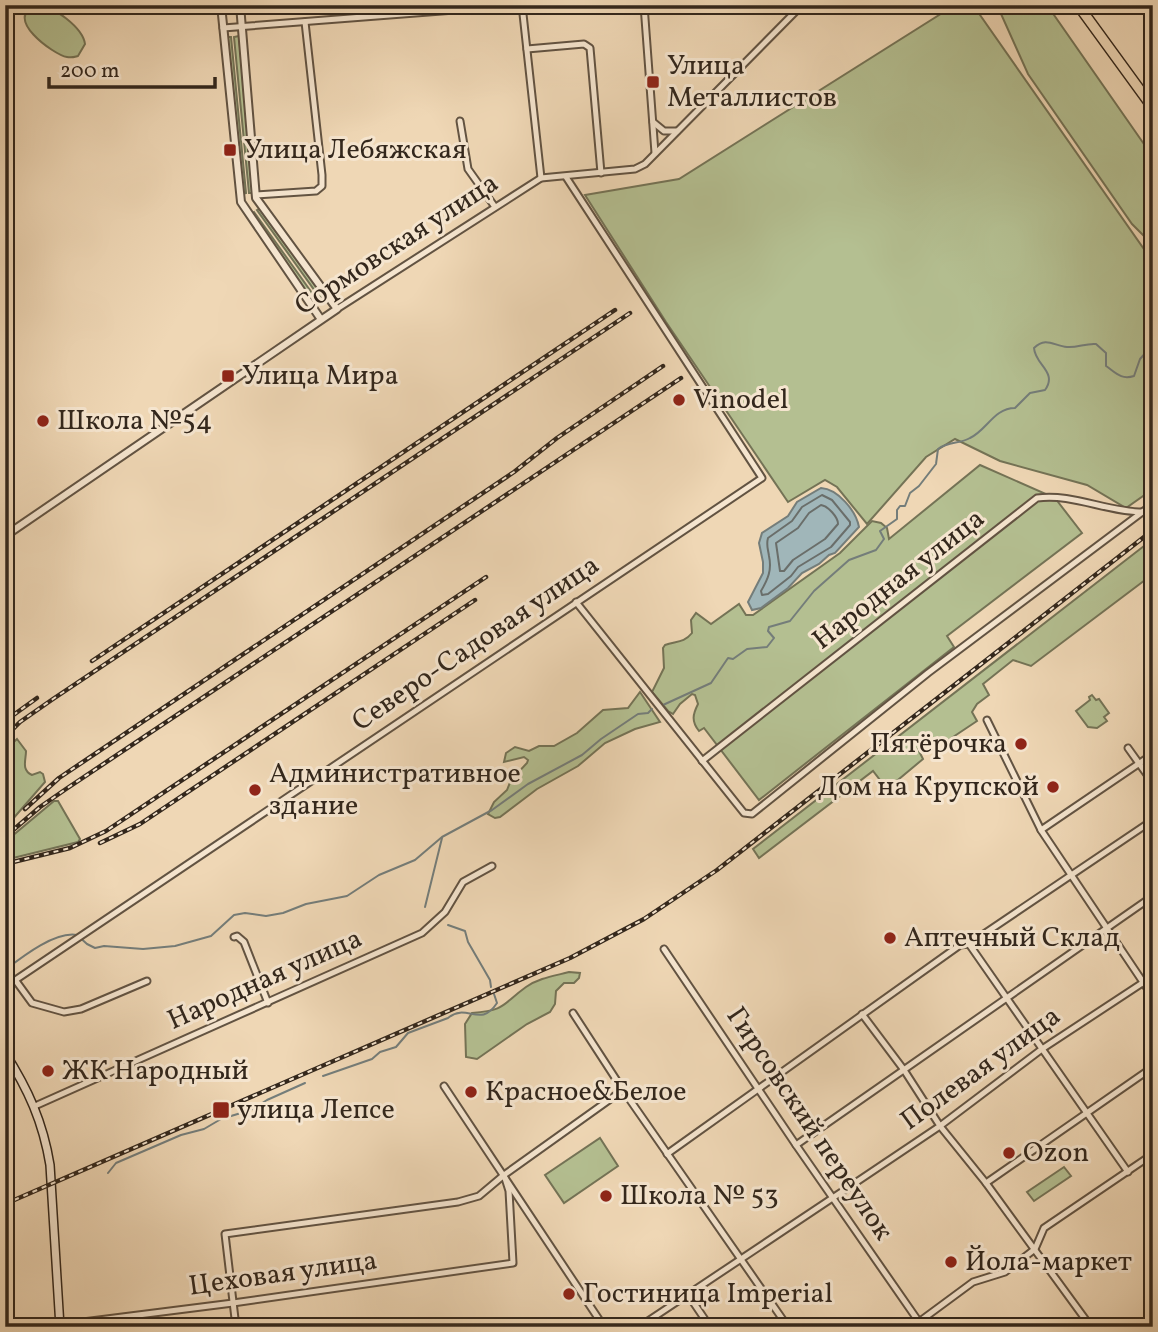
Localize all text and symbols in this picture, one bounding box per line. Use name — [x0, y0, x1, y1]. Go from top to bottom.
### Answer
scale bar — [49, 46, 215, 90]
place label: Улица Металлистов — [667, 47, 837, 118]
text: 200 m — [60, 57, 120, 86]
marker: Улица Металлистов — [645, 74, 661, 90]
place label: Улица Лебяжская — [244, 131, 467, 170]
marker: Улица Лебяжская — [222, 142, 238, 158]
street label: Сормовская улица — [288, 164, 506, 326]
place label: Улица Мира — [242, 357, 399, 396]
marker: Улица Мира — [220, 368, 236, 384]
place label: Vinodel — [693, 381, 788, 420]
marker: Vinodel — [671, 392, 687, 408]
place label: Школа №54 — [57, 402, 212, 441]
marker: Школа №54 — [35, 413, 51, 429]
street label: Народная улица — [805, 500, 993, 660]
street label: Северо-Садовая улица — [345, 547, 607, 741]
place label: Пятёрочка — [870, 725, 1007, 764]
marker: Пятёрочка — [1013, 736, 1029, 752]
place label: Административное здание — [269, 755, 521, 826]
place label: Дом на Крупской — [818, 768, 1039, 807]
marker: Дом на Крупской — [1045, 779, 1061, 795]
marker: Административное здание — [247, 782, 263, 798]
place label: Аптечный Склад — [904, 919, 1120, 958]
street label: Народная улица — [161, 920, 369, 1040]
marker: Аптечный Склад — [882, 930, 898, 946]
street label: Полевая улица — [893, 997, 1069, 1141]
street label: Гирсовский переулок — [716, 999, 902, 1249]
place label: ЖК Народный — [62, 1052, 249, 1091]
marker: ЖК Народный — [40, 1063, 56, 1079]
place label: Красное&Белое — [485, 1073, 686, 1112]
marker: Красное&Белое — [463, 1084, 479, 1100]
place label: улица Лепсе — [237, 1091, 395, 1130]
marker: улица Лепсе — [211, 1100, 231, 1120]
place label: Ozon — [1023, 1134, 1089, 1173]
marker: Ozon — [1001, 1145, 1017, 1161]
place label: Школа № 53 — [620, 1177, 779, 1216]
marker: Школа № 53 — [598, 1188, 614, 1204]
street label: Цеховая улица — [186, 1241, 380, 1307]
place label: Йола-маркет — [965, 1243, 1132, 1282]
marker: Йола-маркет — [943, 1254, 959, 1270]
place label: Гостиница Imperial — [583, 1275, 833, 1314]
marker: Гостиница Imperial — [561, 1286, 577, 1302]

